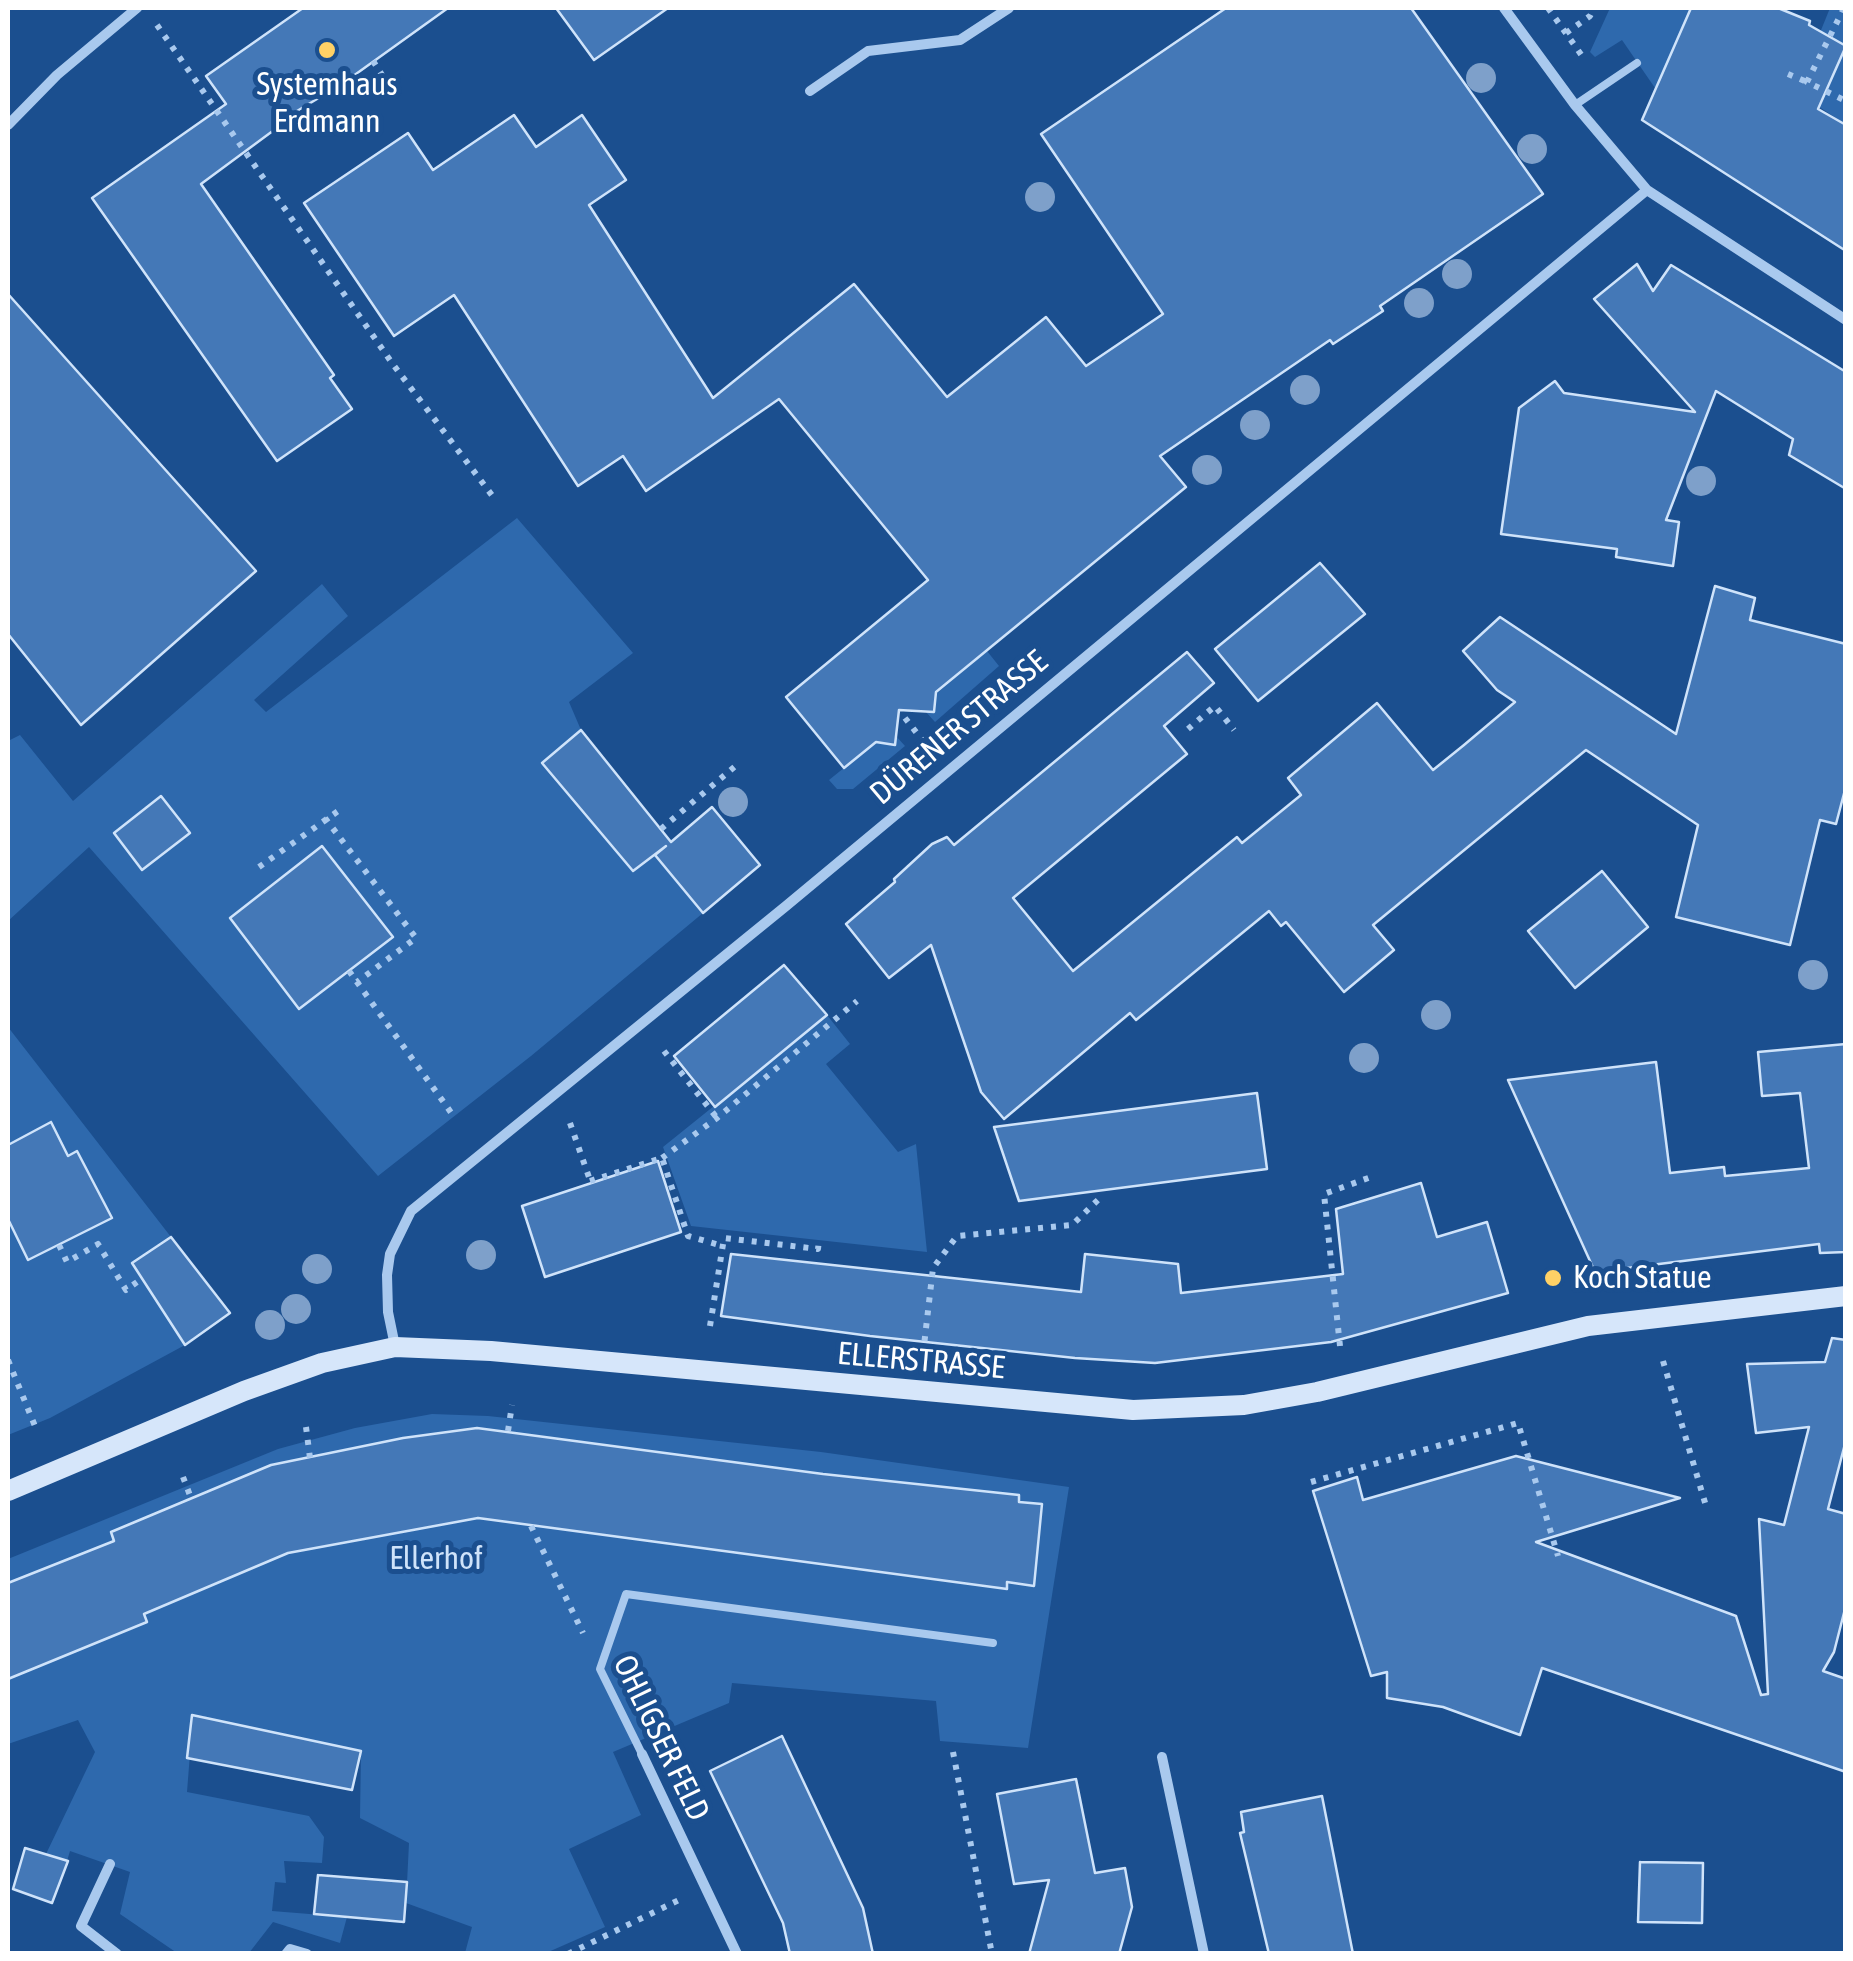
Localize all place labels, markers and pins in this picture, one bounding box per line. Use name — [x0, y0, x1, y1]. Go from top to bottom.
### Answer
marker: Systemhaus Erdmann — [316, 39, 338, 61]
place label: Systemhaus Erdmann — [256, 66, 398, 141]
place label: Koch Statue — [1573, 1259, 1712, 1297]
marker: Koch Statue — [1542, 1267, 1564, 1289]

